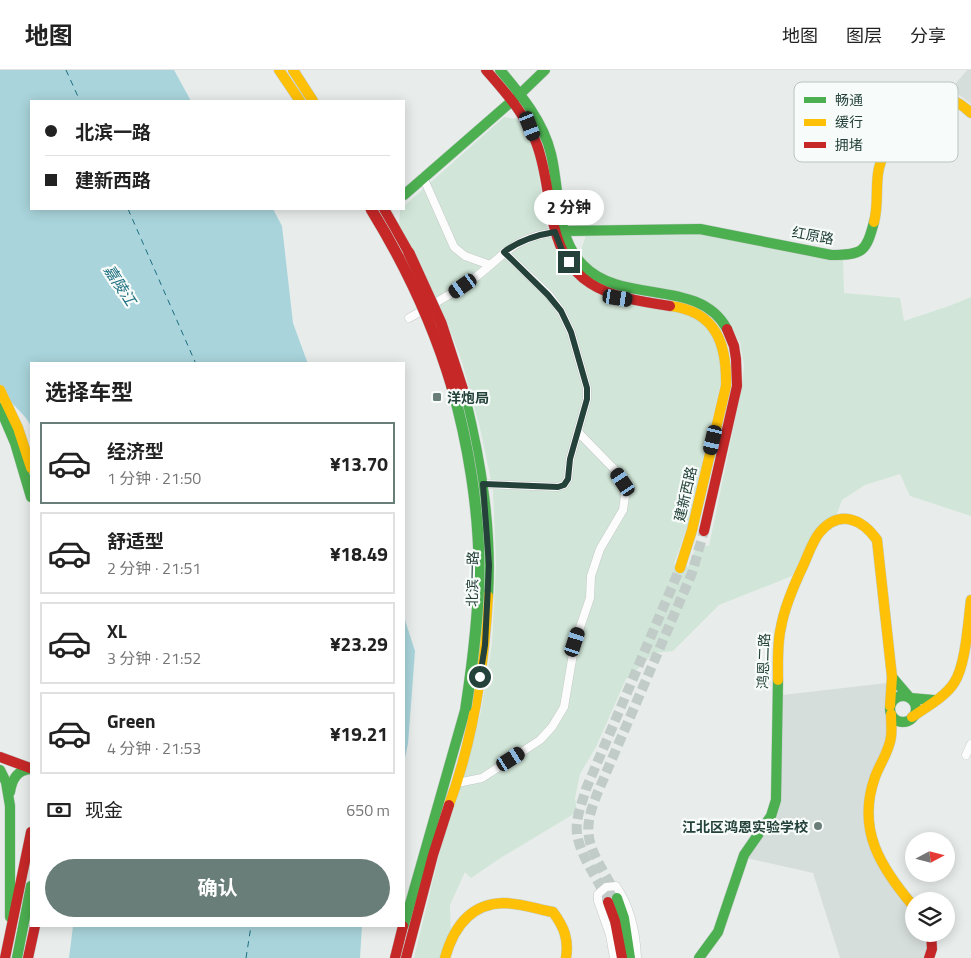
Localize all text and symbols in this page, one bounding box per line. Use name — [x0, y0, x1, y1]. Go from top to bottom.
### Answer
text: 地图 — [25, 17, 73, 53]
text: 地图 — [782, 22, 818, 49]
text: 图层 — [846, 22, 882, 49]
text: 分享 — [910, 22, 946, 49]
legend — [794, 82, 958, 162]
text: 畅通 — [835, 89, 863, 110]
car — [517, 109, 542, 143]
text: 缓行 — [835, 111, 863, 132]
text: 北滨一路 — [75, 117, 151, 146]
text: 拥堵 — [835, 134, 863, 155]
text: 建新西路 — [75, 165, 151, 194]
callout: 2 分钟 — [534, 190, 604, 224]
text: 2 分钟 — [547, 195, 591, 219]
street label: 红原路 — [790, 221, 836, 249]
route end — [558, 251, 580, 273]
water label: 嘉陵江 — [98, 260, 143, 312]
car — [446, 271, 479, 301]
car — [602, 288, 633, 308]
text: 选择车型 — [45, 375, 133, 409]
place label: 洋炮局 — [447, 387, 489, 408]
marker: 洋炮局 — [431, 391, 443, 403]
car — [702, 424, 723, 456]
text: 经济型 — [107, 436, 164, 465]
icon: car — [47, 441, 92, 486]
text: ¥13.70 — [330, 449, 388, 478]
street label: 建新西路 — [668, 464, 702, 524]
car — [608, 465, 637, 499]
text: 1 分钟 · 21:50 — [107, 466, 201, 490]
text: 舒适型 — [107, 526, 164, 555]
icon: car — [47, 531, 92, 576]
text: ¥18.49 — [330, 539, 388, 568]
street label: 北滨一路 — [461, 551, 483, 607]
text: 2 分钟 · 21:51 — [107, 556, 201, 580]
text: XL — [107, 616, 127, 645]
icon: car — [47, 621, 92, 666]
car — [563, 625, 586, 659]
text: ¥23.29 — [330, 629, 388, 658]
street label: 鸿恩二路 — [752, 633, 774, 689]
text: 3 分钟 · 21:52 — [107, 646, 201, 670]
route start — [469, 666, 491, 688]
text: Green — [107, 706, 156, 735]
icon: car — [47, 711, 92, 756]
text: ¥19.21 — [330, 719, 388, 748]
text: 4 分钟 · 21:53 — [107, 736, 201, 760]
car — [494, 745, 527, 773]
text: 现金 — [85, 795, 123, 824]
icon: cash — [45, 796, 73, 824]
text: 650 m — [346, 798, 390, 822]
place label: 江北区鸿恩实验学校 — [682, 816, 808, 837]
marker: 江北区鸿恩实验学校 — [812, 820, 824, 832]
north arrow — [905, 832, 955, 882]
map controls — [905, 832, 955, 942]
button: 确认 — [45, 859, 390, 917]
button: layers — [905, 892, 955, 942]

